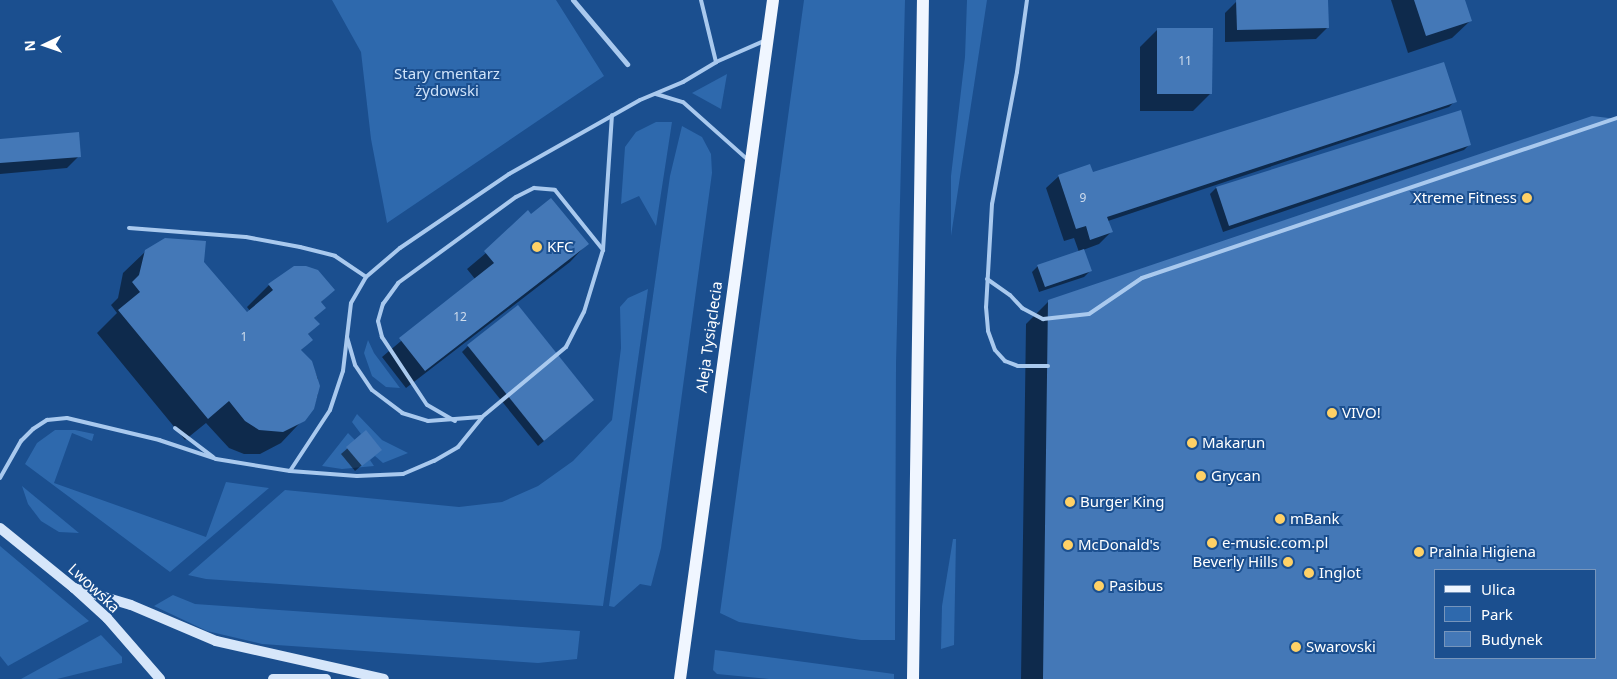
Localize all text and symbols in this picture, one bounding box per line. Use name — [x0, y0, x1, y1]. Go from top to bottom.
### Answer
north arrow — [20, 20, 70, 70]
text: N — [20, 40, 39, 52]
house number: 11 — [1178, 54, 1192, 68]
park label: Stary cmentarz żydowski — [394, 64, 500, 99]
place label: Xtreme Fitness — [1413, 189, 1517, 207]
house number: 9 — [1080, 191, 1086, 205]
marker: Xtreme Fitness — [1521, 192, 1533, 204]
place label: KFC — [547, 238, 574, 256]
marker: KFC — [531, 241, 543, 253]
street label: Aleja Tysiąclecia — [692, 280, 726, 394]
house number: 12 — [453, 310, 467, 324]
house number: 1 — [241, 330, 247, 344]
place label: VIVO! — [1342, 404, 1381, 422]
marker: VIVO! — [1326, 407, 1338, 419]
place label: Makarun — [1202, 434, 1265, 452]
marker: Makarun — [1186, 437, 1198, 449]
place label: Grycan — [1211, 467, 1261, 485]
marker: Grycan — [1195, 470, 1207, 482]
place label: Burger King — [1080, 493, 1164, 511]
marker: Burger King — [1064, 496, 1076, 508]
place label: mBank — [1290, 510, 1339, 528]
marker: mBank — [1274, 513, 1286, 525]
place label: e-music.com.pl — [1222, 534, 1328, 552]
place label: McDonald's — [1078, 536, 1160, 554]
marker: e-music.com.pl — [1206, 537, 1218, 549]
marker: McDonald's — [1062, 539, 1074, 551]
place label: Pralnia Higiena — [1429, 543, 1536, 561]
marker: Pralnia Higiena — [1413, 546, 1425, 558]
place label: Beverly Hills — [1192, 553, 1278, 571]
marker: Beverly Hills — [1282, 556, 1294, 568]
street label: Lwowska — [65, 560, 123, 616]
place label: Inglot — [1319, 564, 1361, 582]
marker: Inglot — [1303, 567, 1315, 579]
legend — [1434, 569, 1597, 659]
place label: Pasibus — [1109, 577, 1163, 595]
text: Ulica — [1481, 579, 1515, 599]
marker: Pasibus — [1093, 580, 1105, 592]
text: Park — [1481, 604, 1513, 624]
text: Budynek — [1481, 629, 1543, 649]
place label: Swarovski — [1306, 638, 1376, 656]
marker: Swarovski — [1290, 641, 1302, 653]

